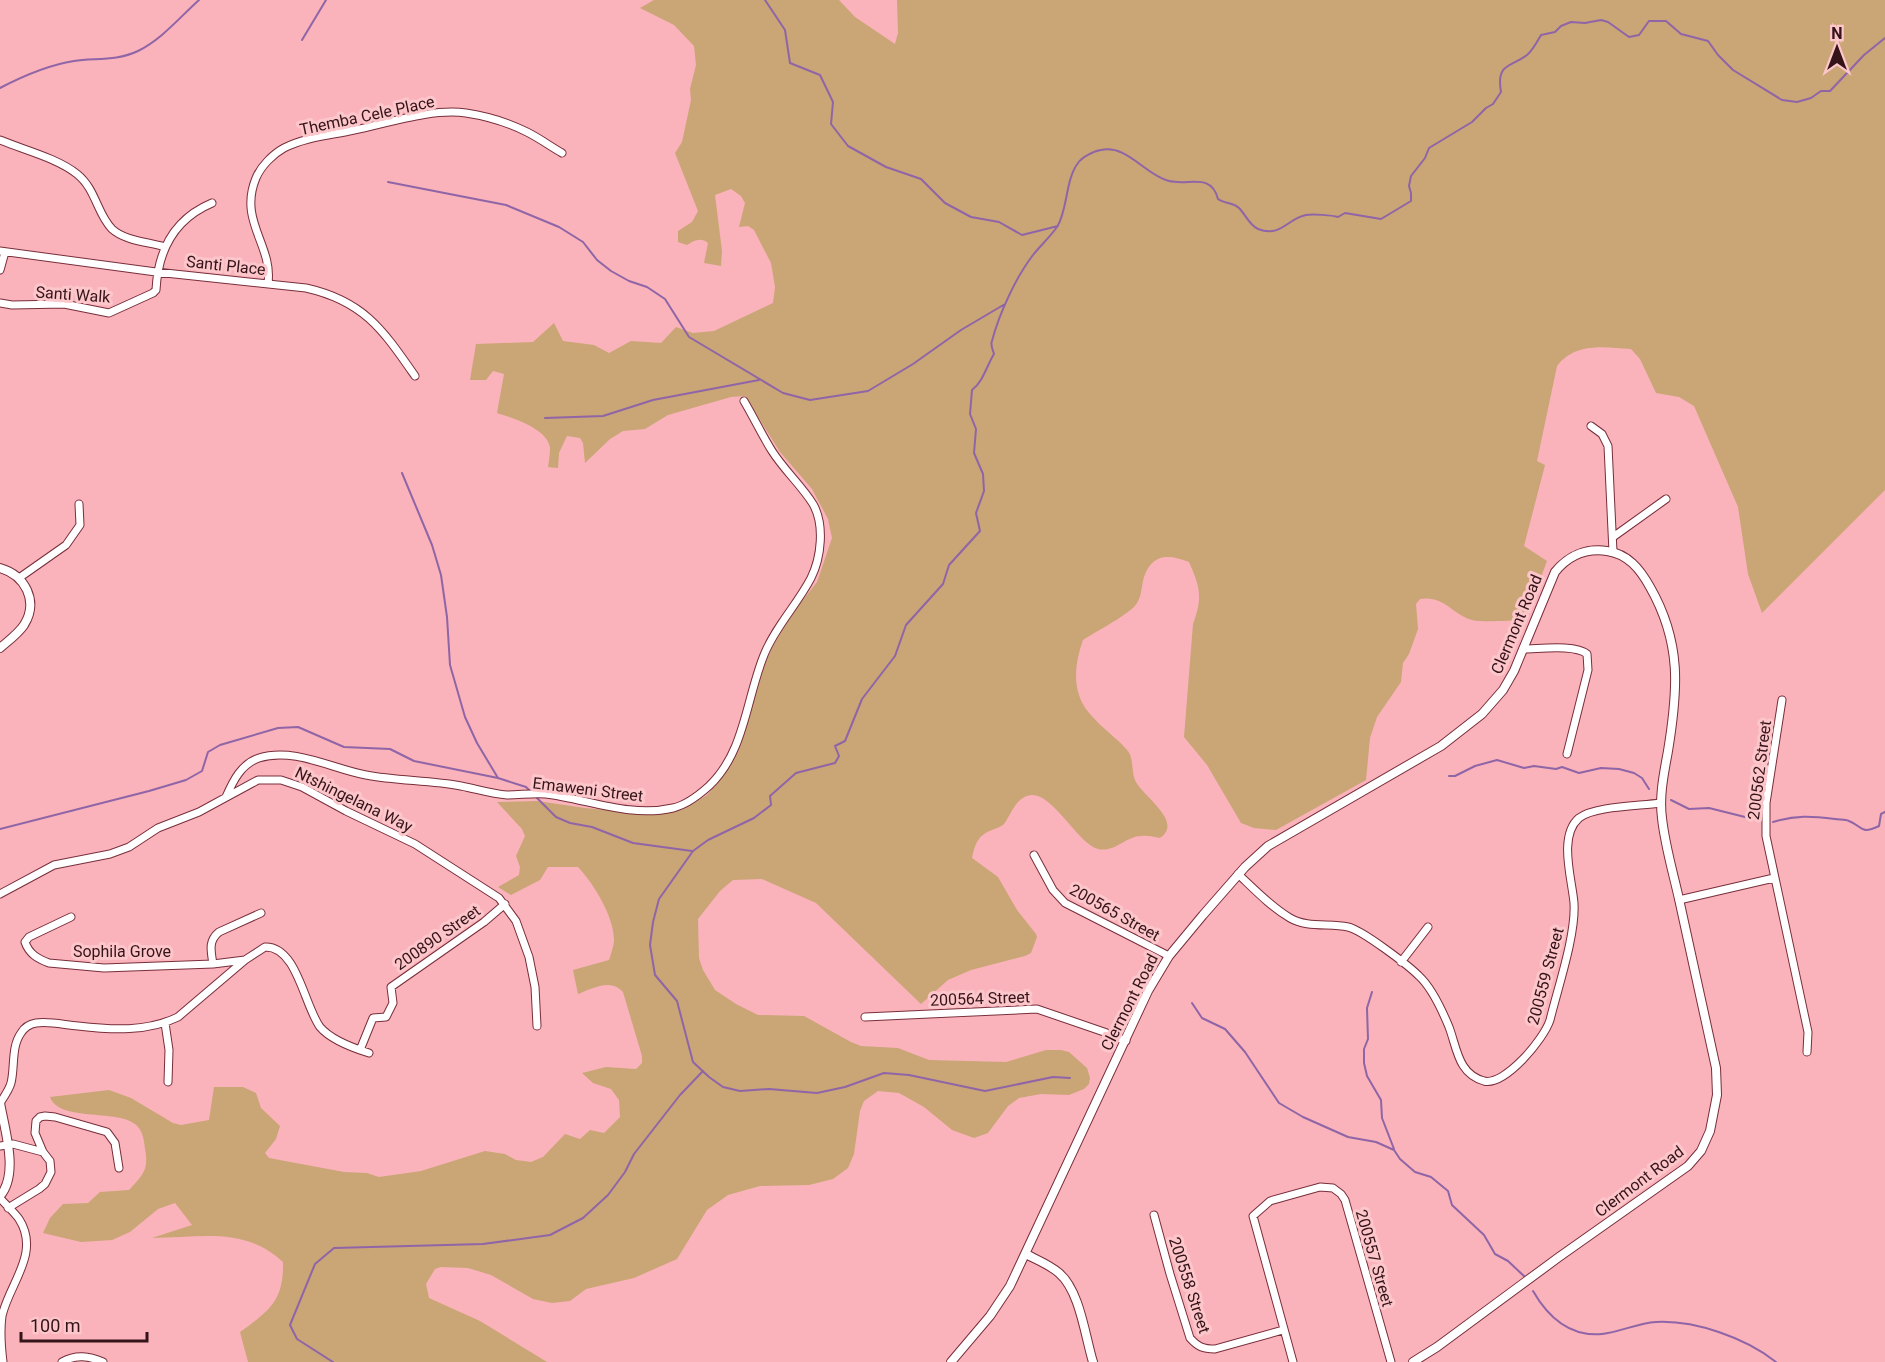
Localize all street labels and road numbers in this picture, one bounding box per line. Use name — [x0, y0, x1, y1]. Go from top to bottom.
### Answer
street label: Themba Cele Place — [298, 92, 436, 139]
street label: Santi Place — [185, 252, 267, 279]
street label: Santi Walk — [35, 282, 112, 307]
street label: Clermont Road — [1487, 572, 1546, 677]
street label: 200562 Street — [1744, 719, 1775, 821]
street label: Ntshingelana Way — [292, 763, 416, 836]
street label: Emaweni Street — [532, 773, 644, 806]
street label: 200565 Street — [1066, 880, 1163, 945]
street label: 200890 Street — [391, 901, 484, 974]
street label: 200559 Street — [1523, 925, 1568, 1027]
street label: Sophila Grove — [73, 942, 171, 961]
street label: Clermont Road — [1097, 951, 1162, 1054]
street label: 200564 Street — [930, 987, 1030, 1010]
street label: Clermont Road — [1591, 1142, 1687, 1221]
street label: 200557 Street — [1352, 1207, 1397, 1309]
street label: 200558 Street — [1165, 1235, 1214, 1336]

